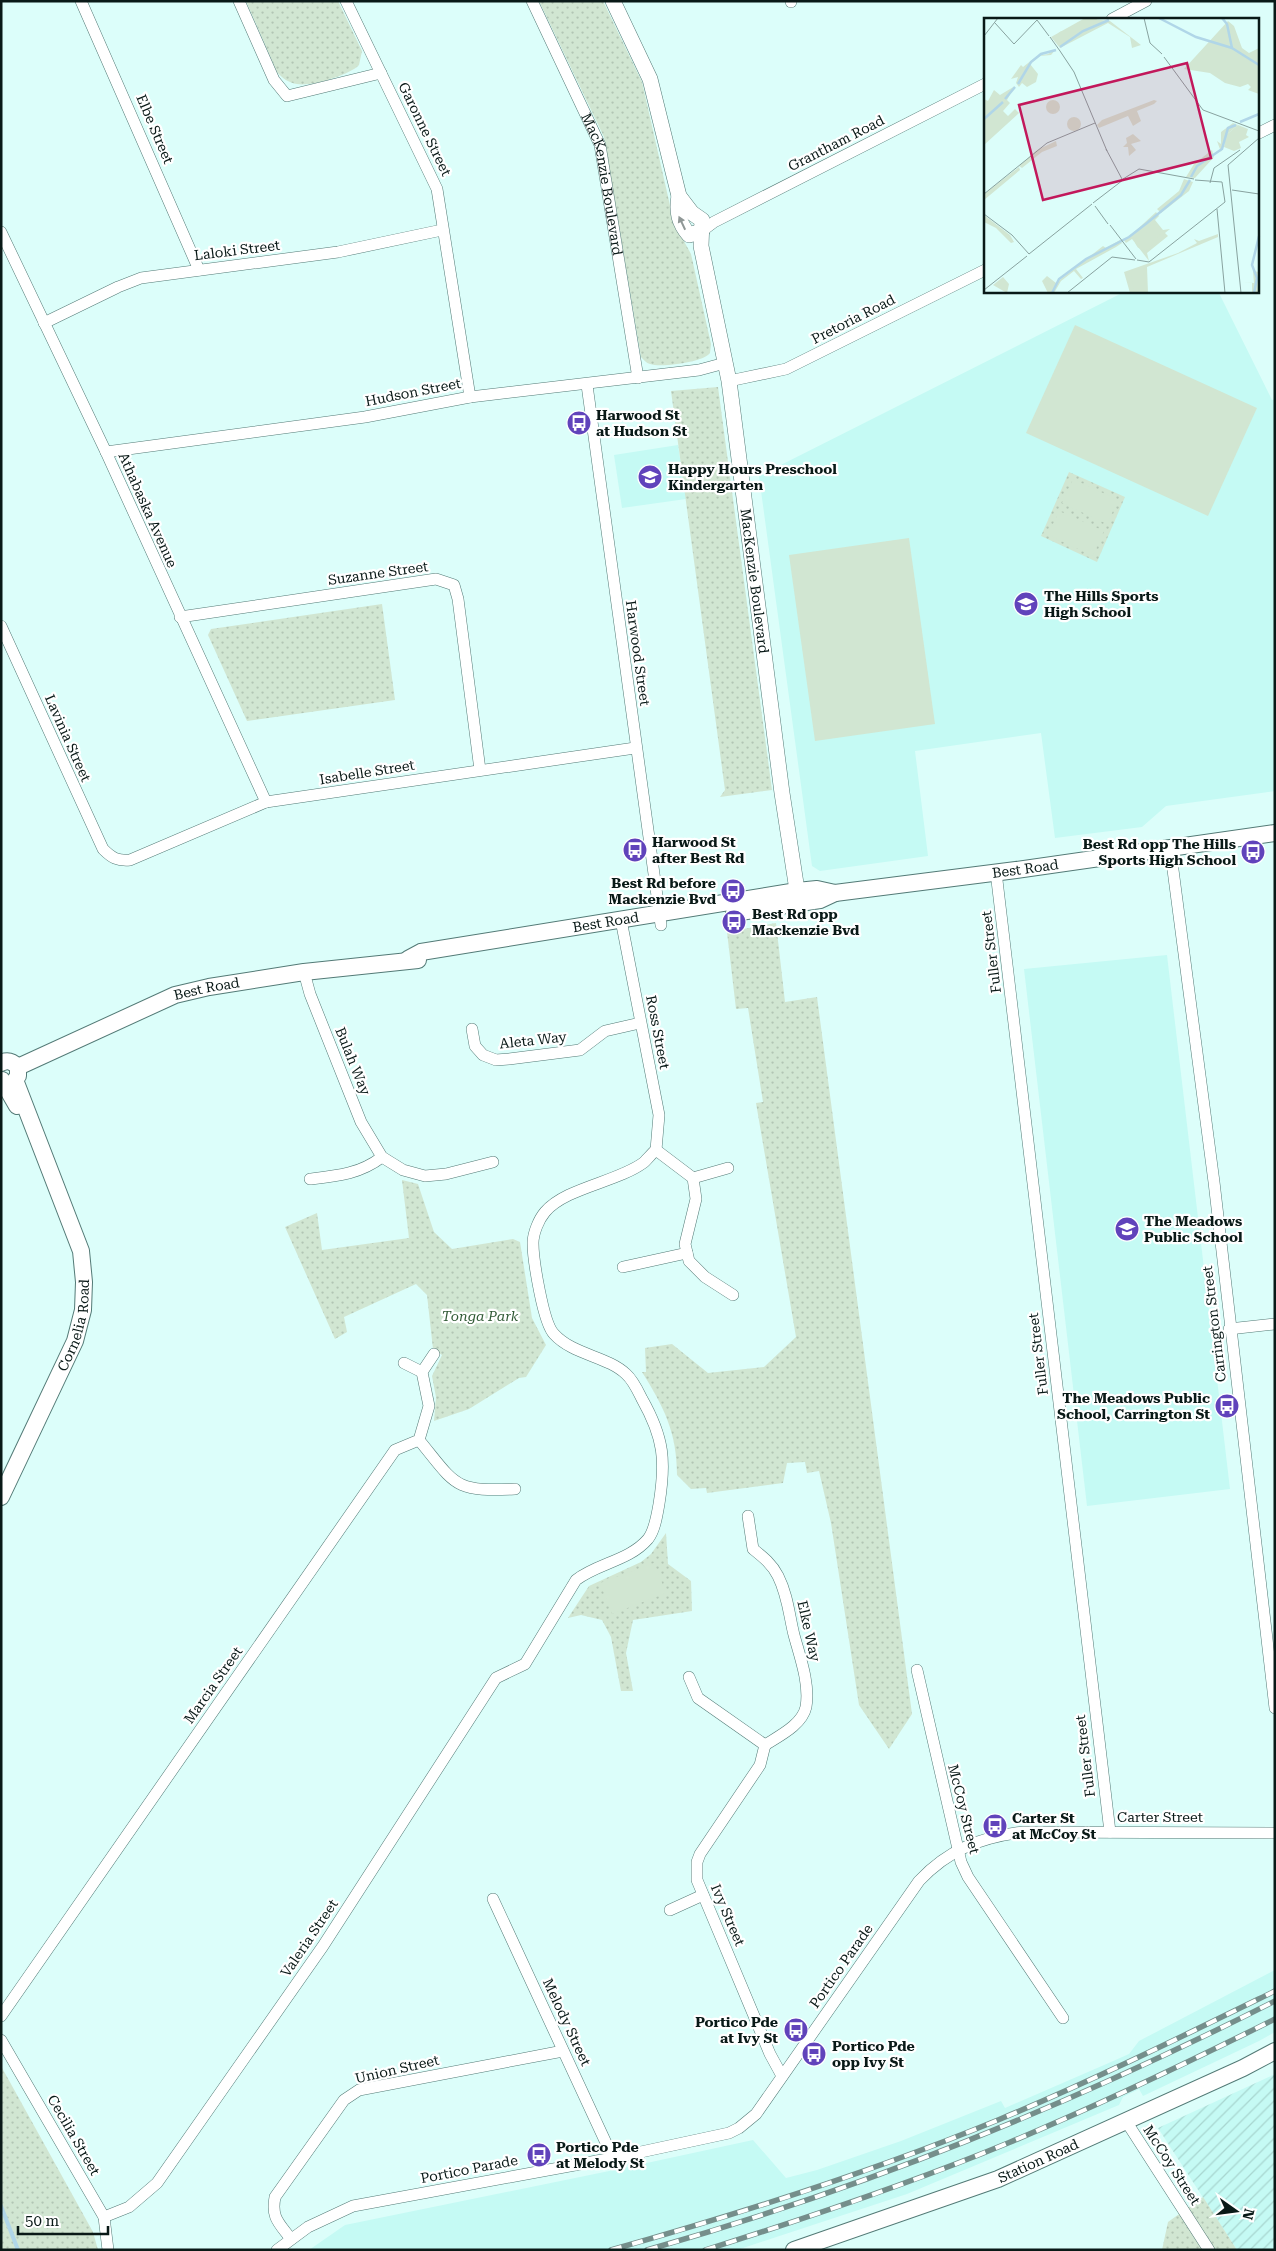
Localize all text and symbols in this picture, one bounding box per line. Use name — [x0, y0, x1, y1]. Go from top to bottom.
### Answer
inset map — [984, 18, 1258, 292]
street label: Garonne Street — [395, 80, 455, 178]
street label: Elbe Street — [133, 92, 177, 166]
street label: MacKenzie Boulevard — [578, 111, 626, 257]
street label: Grantham Road — [785, 112, 887, 174]
one-way arrow — [678, 216, 686, 230]
street label: Laloki Street — [193, 237, 281, 263]
street label: Pretoria Road — [808, 291, 898, 347]
street label: Hudson Street — [364, 375, 462, 409]
place label: Harwood St at Hudson St — [596, 407, 687, 439]
bus stop icon: Harwood St at Hudson St — [566, 410, 592, 436]
street label: Athabaska Avenue — [115, 450, 181, 570]
place label: Happy Hours Preschool Kindergarten — [668, 461, 837, 493]
school or university icon: Happy Hours Preschool Kindergarten — [637, 464, 663, 490]
street label: MacKenzie Boulevard — [737, 507, 772, 654]
street label: Suzanne Street — [327, 558, 429, 588]
place label: The Hills Sports High School — [1044, 588, 1158, 620]
school or university icon: The Hills Sports High School — [1013, 591, 1039, 617]
street label: Harwood Street — [623, 599, 653, 707]
street label: Lavinia Street — [42, 692, 94, 784]
street label: Isabelle Street — [318, 757, 416, 787]
place label: Harwood St after Best Rd — [652, 834, 745, 866]
place label: Best Rd opp The Hills Sports High School — [1083, 836, 1236, 868]
bus stop icon: Harwood St after Best Rd — [622, 837, 648, 863]
bus stop icon: Best Rd opp The Hills Sports High School — [1240, 839, 1266, 865]
street label: Best Road — [991, 856, 1060, 881]
place label: Best Rd before Mackenzie Bvd — [609, 875, 717, 907]
bus stop icon: Best Rd before Mackenzie Bvd — [720, 878, 746, 904]
place label: Best Rd opp Mackenzie Bvd — [752, 906, 860, 938]
street label: Best Road — [571, 909, 640, 935]
bus stop icon: Best Rd opp Mackenzie Bvd — [721, 909, 747, 935]
street label: Fuller Street — [978, 910, 1004, 994]
street label: Best Road — [172, 974, 241, 1003]
street label: Ross Street — [643, 994, 673, 1070]
street label: Bulah Way — [332, 1025, 374, 1098]
street label: Aleta Way — [499, 1028, 568, 1051]
place label: The Meadows Public School — [1144, 1213, 1243, 1245]
school or university icon: The Meadows Public School — [1114, 1216, 1140, 1242]
street label: Carrington Street — [1199, 1265, 1229, 1383]
street label: Cornelia Road — [54, 1279, 92, 1374]
park label: Tonga Park — [442, 1308, 519, 1324]
street label: Fuller Street — [1025, 1312, 1051, 1396]
place label: The Meadows Public School, Carrington St — [1057, 1390, 1210, 1422]
bus stop icon: The Meadows Public School, Carrington St — [1214, 1393, 1240, 1419]
street label: Elke Way — [794, 1599, 824, 1664]
street label: Marcia Street — [181, 1644, 245, 1726]
street label: Fuller Street — [1072, 1714, 1098, 1798]
street label: McCoy Street — [945, 1763, 983, 1855]
street label: Carter Street — [1117, 1809, 1203, 1825]
place label: Carter St at McCoy St — [1012, 1810, 1096, 1842]
bus stop icon: Carter St at McCoy St — [982, 1813, 1008, 1839]
street label: Ivy Street — [708, 1882, 748, 1948]
street label: Valeria Street — [277, 1896, 341, 1980]
street label: Portico Parade — [806, 1921, 876, 2011]
street label: Melody Street — [540, 1976, 594, 2068]
place label: Portico Pde at Ivy St — [695, 2014, 778, 2046]
bus stop icon: Portico Pde at Ivy St — [783, 2017, 809, 2043]
place label: Portico Pde opp Ivy St — [832, 2038, 915, 2070]
bus stop icon: Portico Pde opp Ivy St — [801, 2041, 827, 2067]
street label: Union Street — [353, 2052, 441, 2086]
street label: Cecilia Street — [45, 2092, 103, 2178]
street label: McCoy Street — [1140, 2122, 1204, 2208]
street label: Station Road — [995, 2136, 1081, 2186]
place label: Portico Pde at Melody St — [556, 2139, 645, 2171]
bus stop icon: Portico Pde at Melody St — [526, 2142, 552, 2168]
street label: Portico Parade — [419, 2152, 519, 2186]
north arrow — [1211, 2186, 1261, 2236]
scale bar — [18, 2204, 108, 2236]
text: N — [1239, 2207, 1258, 2222]
text: 50 m — [25, 2212, 60, 2230]

